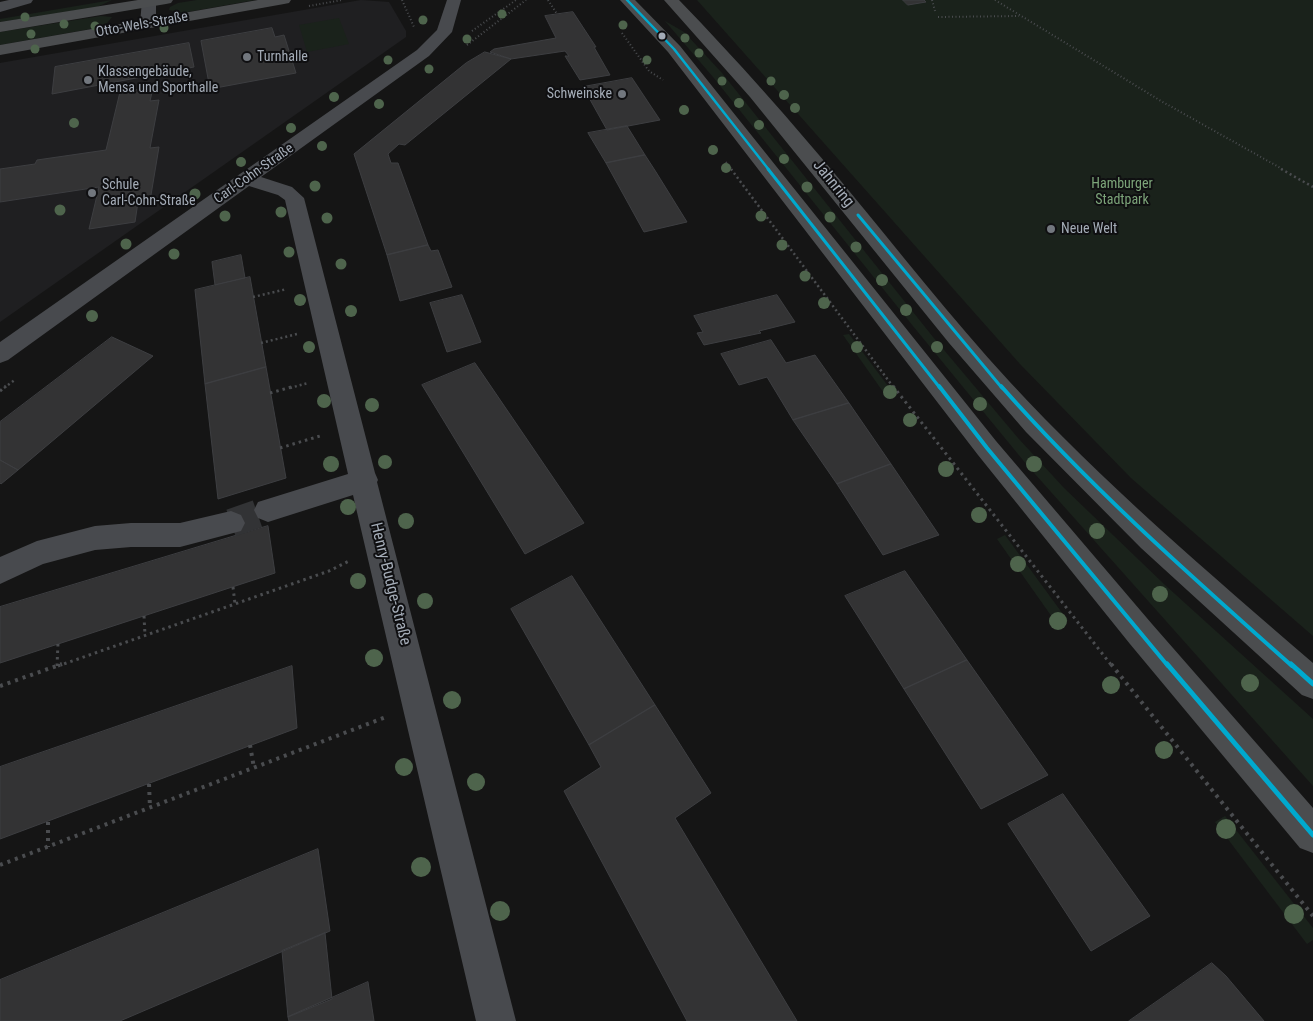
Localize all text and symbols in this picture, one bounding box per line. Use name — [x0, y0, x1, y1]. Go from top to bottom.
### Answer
street label: Otto-Wels-Straße — [95, 9, 189, 41]
unlabelled marker — [657, 31, 667, 41]
place label: Turnhalle — [257, 49, 308, 65]
marker: Turnhalle — [241, 51, 253, 63]
place label: Klassengebäude, Mensa und Sporthalle — [98, 64, 218, 96]
marker: Klassengebäude, Mensa und Sporthalle — [82, 74, 94, 86]
place label: Schweinske — [547, 86, 612, 102]
marker: Schweinske — [616, 88, 628, 100]
street label: Carl-Cohn-Straße — [211, 140, 297, 208]
street label: Jahnring — [808, 157, 858, 211]
park label: Hamburger Stadtpark — [1091, 176, 1153, 208]
place label: Schule Carl-Cohn-Straße — [102, 177, 196, 210]
marker: Schule Carl-Cohn-Straße — [86, 187, 98, 199]
place label: Neue Welt — [1061, 221, 1117, 237]
marker: Neue Welt — [1045, 223, 1057, 235]
street label: Henry-Budge-Straße — [365, 521, 415, 647]

